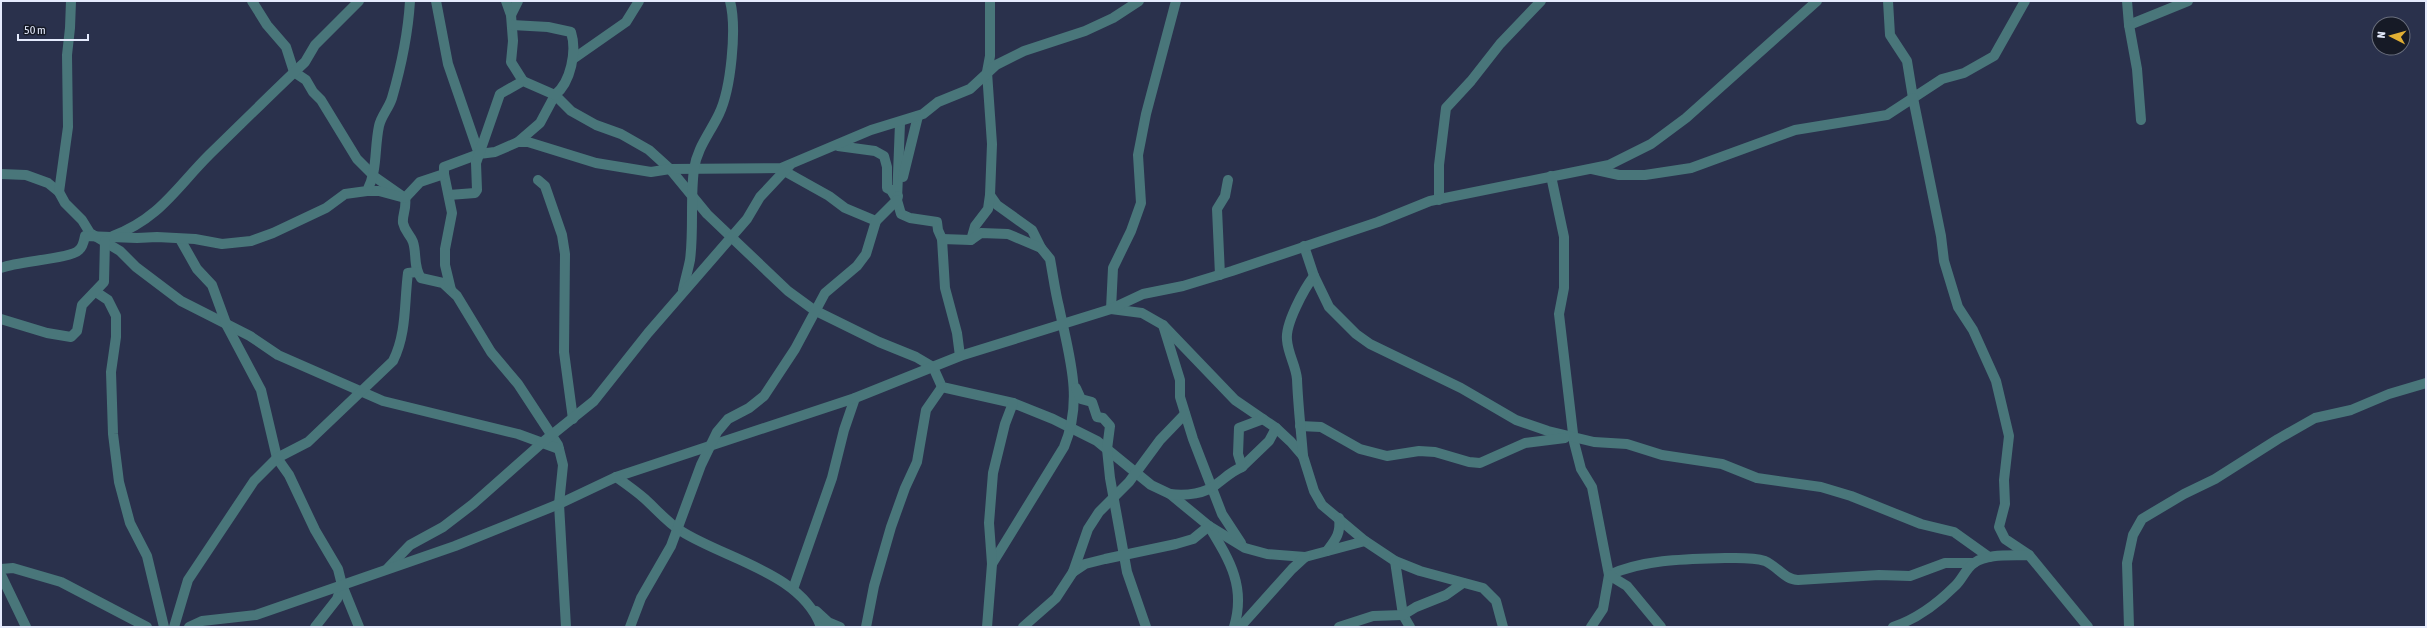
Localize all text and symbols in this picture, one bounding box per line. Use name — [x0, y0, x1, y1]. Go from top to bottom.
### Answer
scale bar — [18, 16, 88, 42]
north arrow — [2371, 16, 2411, 56]
text: 50 m — [24, 23, 46, 37]
text: N — [2375, 31, 2387, 39]

